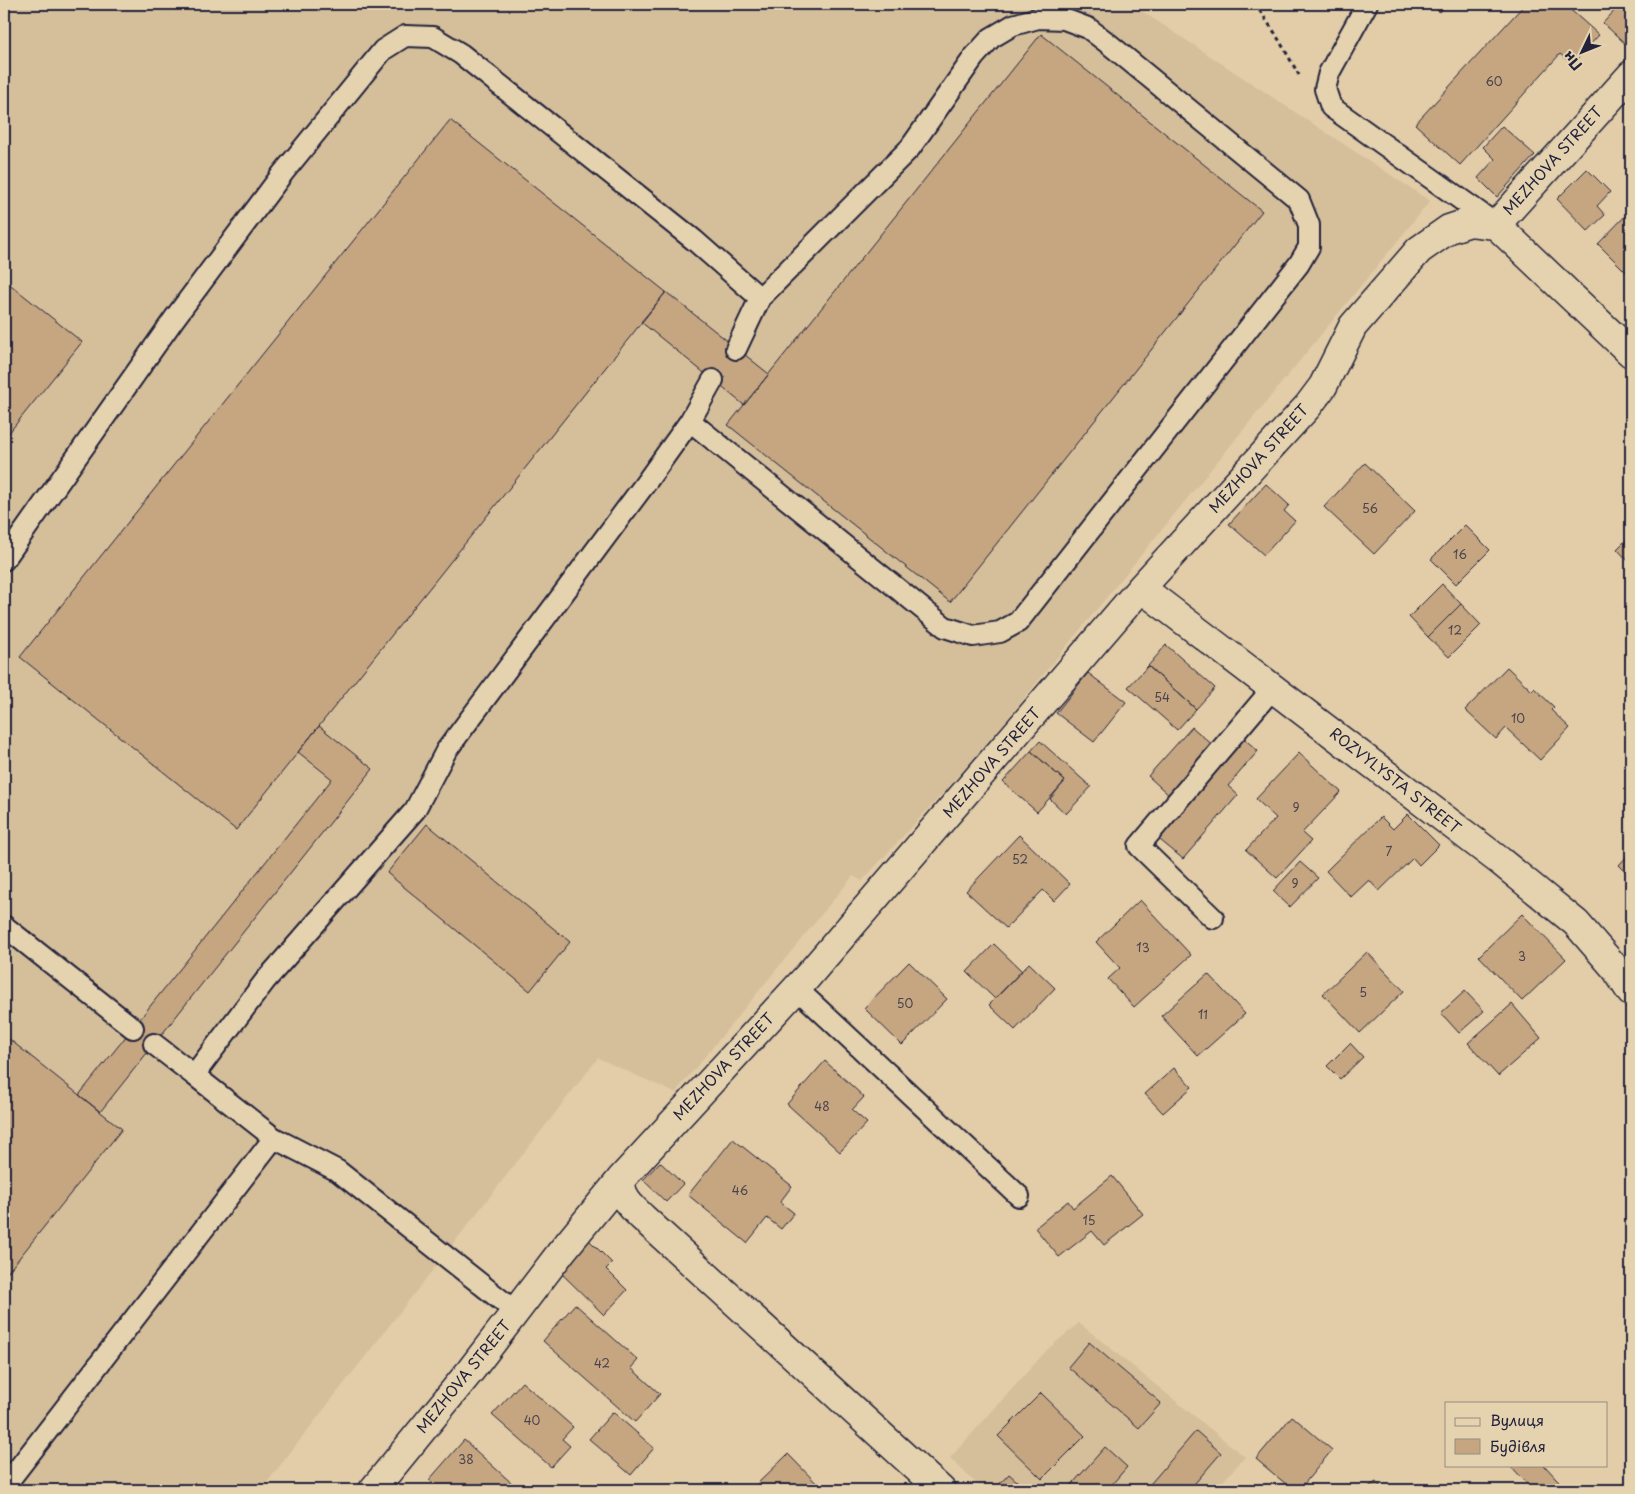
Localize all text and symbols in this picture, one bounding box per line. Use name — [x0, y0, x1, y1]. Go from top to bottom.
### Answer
north arrow — [1558, 28, 1608, 78]
text: Пн — [1558, 47, 1587, 76]
house number: 60 — [1485, 72, 1503, 90]
street label: MEZHOVA STREET — [1497, 100, 1608, 220]
street label: MEZHOVA STREET — [1203, 398, 1314, 518]
house number: 56 — [1362, 499, 1378, 517]
house number: 16 — [1453, 545, 1467, 563]
house number: 12 — [1448, 621, 1462, 639]
house number: 54 — [1154, 688, 1170, 706]
street label: MEZHOVA STREET — [936, 701, 1046, 822]
house number: 10 — [1511, 709, 1525, 727]
street label: ROZVYLYSTA STREET — [1325, 721, 1467, 839]
house number: 9 — [1292, 798, 1300, 816]
house number: 7 — [1386, 842, 1393, 860]
house number: 52 — [1012, 850, 1028, 868]
house number: 9 — [1291, 874, 1299, 892]
house number: 13 — [1136, 938, 1150, 956]
house number: 3 — [1518, 947, 1526, 965]
house number: 5 — [1359, 983, 1367, 1001]
house number: 50 — [897, 994, 913, 1012]
house number: 11 — [1198, 1005, 1208, 1023]
street label: MEZHOVA STREET — [667, 1007, 779, 1125]
house number: 48 — [814, 1097, 830, 1115]
house number: 46 — [732, 1181, 748, 1199]
house number: 15 — [1082, 1211, 1096, 1229]
street label: MEZHOVA STREET — [410, 1314, 516, 1438]
house number: 42 — [594, 1354, 610, 1372]
legend — [1445, 1402, 1608, 1466]
text: Вулиця — [1490, 1408, 1544, 1431]
house number: 40 — [524, 1411, 541, 1429]
text: Будівля — [1490, 1434, 1546, 1457]
house number: 38 — [458, 1450, 474, 1468]

